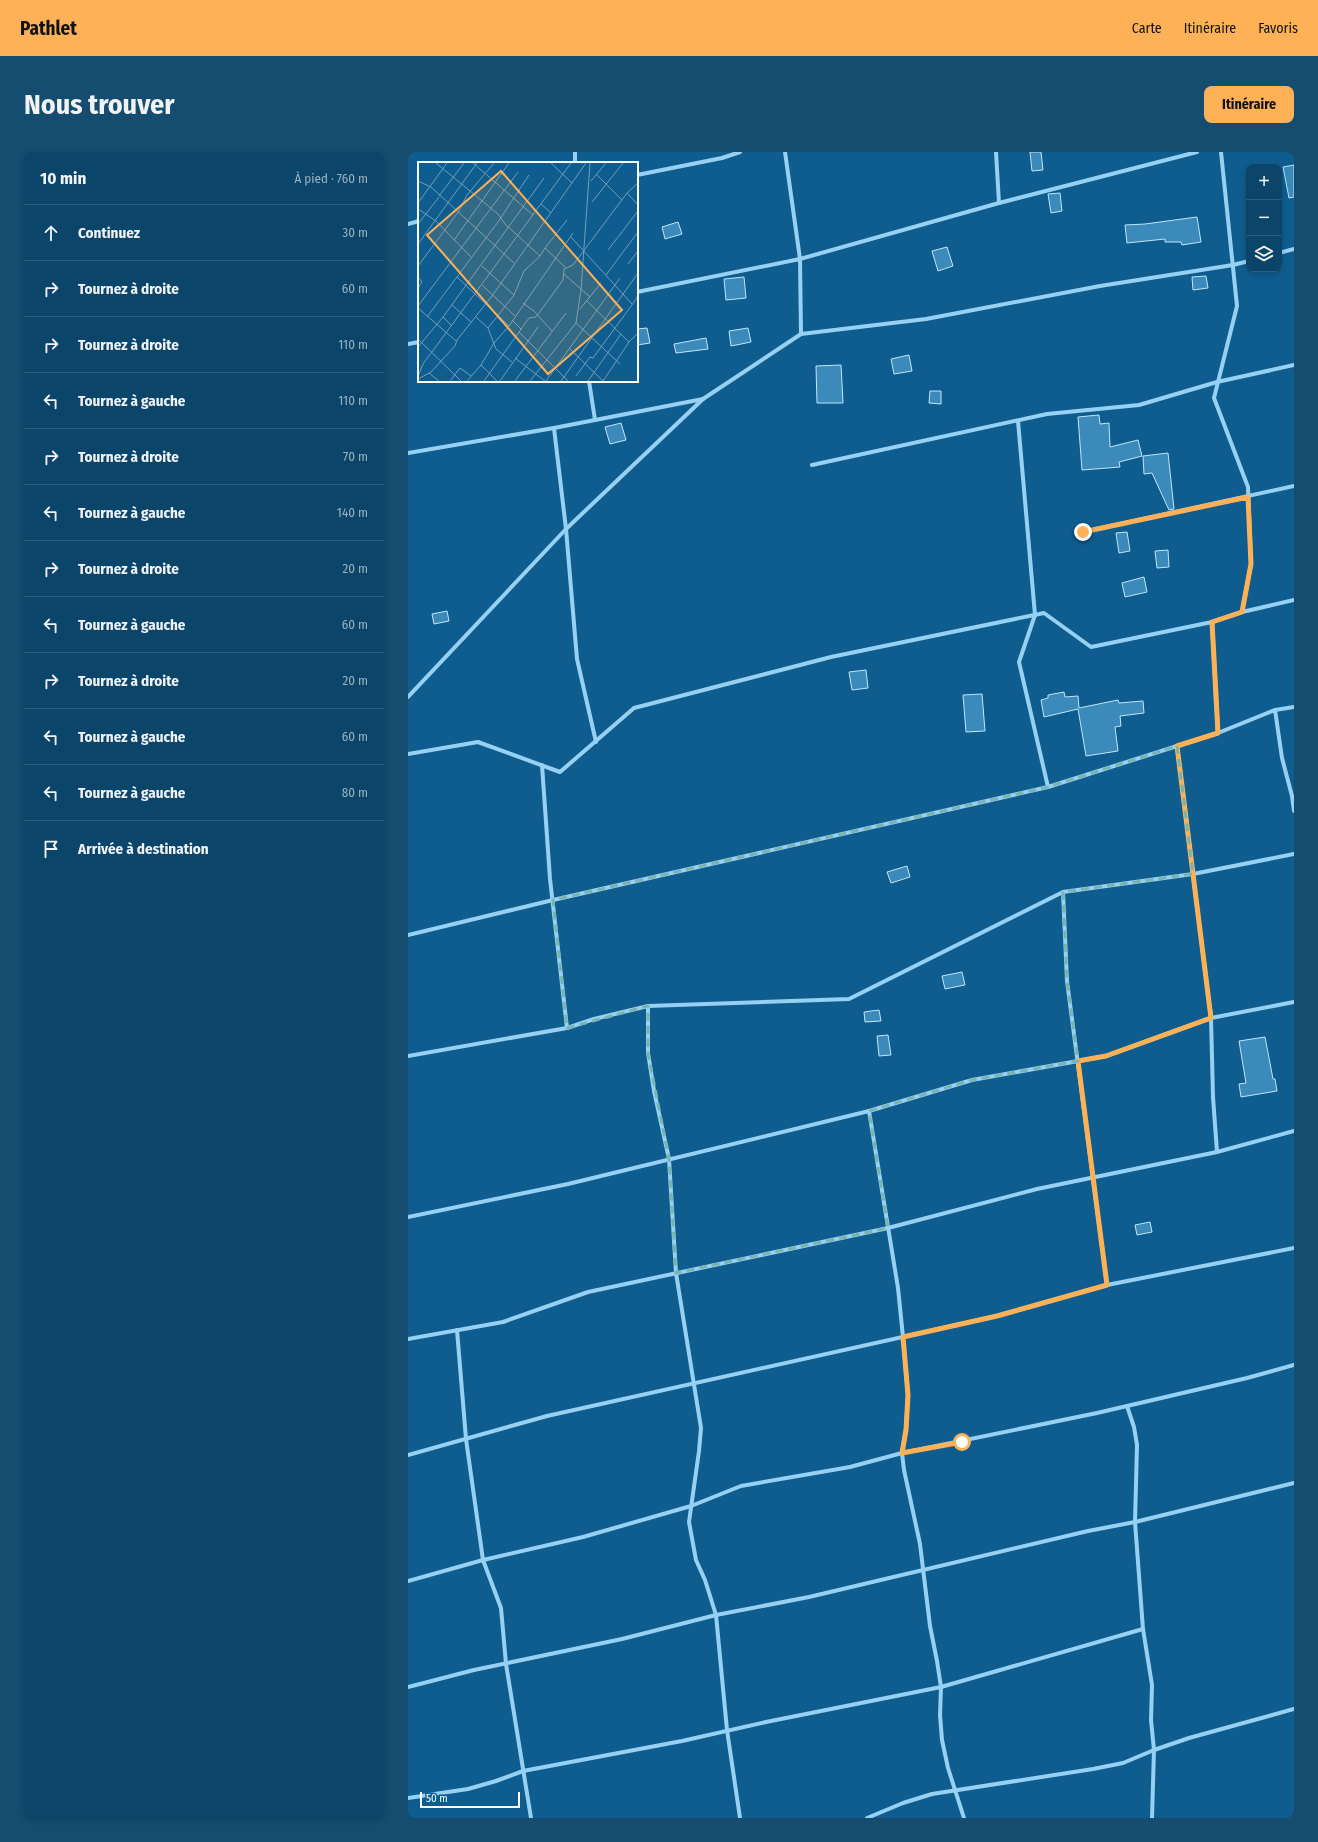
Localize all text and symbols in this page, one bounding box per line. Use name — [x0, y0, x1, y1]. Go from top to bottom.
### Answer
text: Pathlet — [20, 17, 77, 40]
text: Carte — [1132, 20, 1162, 37]
text: Itinéraire — [1184, 20, 1236, 37]
text: Favoris — [1258, 20, 1298, 37]
button: Itinéraire — [1204, 86, 1294, 123]
text: Nous trouver — [24, 88, 175, 121]
inset map — [418, 162, 638, 382]
map controls — [1246, 164, 1282, 272]
button: + — [1246, 164, 1282, 200]
text: 10 min — [40, 168, 86, 189]
text: À pied · 760 m — [294, 171, 368, 186]
button: − — [1246, 200, 1282, 236]
icon: ahead — [40, 222, 62, 244]
text: Continuez — [78, 224, 140, 242]
text: 30 m — [342, 225, 368, 240]
button: layers — [1246, 236, 1282, 272]
icon: right — [40, 278, 62, 300]
text: Tournez à droite — [78, 280, 179, 298]
text: 60 m — [342, 281, 368, 296]
icon: right — [40, 334, 62, 356]
text: Tournez à droite — [78, 336, 179, 354]
text: 110 m — [338, 337, 368, 352]
icon: left — [40, 390, 62, 412]
text: Tournez à gauche — [78, 392, 185, 410]
text: 110 m — [338, 393, 368, 408]
icon: right — [40, 446, 62, 468]
text: Tournez à droite — [78, 448, 179, 466]
text: 70 m — [343, 449, 368, 464]
icon: left — [40, 502, 62, 524]
text: Tournez à gauche — [78, 504, 185, 522]
text: 140 m — [337, 505, 368, 520]
route end — [1074, 523, 1092, 541]
icon: right — [40, 558, 62, 580]
text: Tournez à droite — [78, 560, 179, 578]
text: 20 m — [342, 561, 368, 576]
icon: left — [40, 614, 62, 636]
text: Tournez à gauche — [78, 616, 185, 634]
text: 60 m — [342, 617, 368, 632]
icon: right — [40, 670, 62, 692]
text: Tournez à droite — [78, 672, 179, 690]
text: 20 m — [342, 673, 368, 688]
icon: left — [40, 726, 62, 748]
text: Tournez à gauche — [78, 728, 185, 746]
text: 60 m — [342, 729, 368, 744]
icon: left — [40, 782, 62, 804]
text: Tournez à gauche — [78, 784, 185, 802]
text: 80 m — [342, 785, 368, 800]
icon: arrive — [40, 838, 62, 860]
text: Arrivée à destination — [78, 840, 209, 858]
route start — [953, 1433, 971, 1451]
scale bar — [420, 1790, 520, 1809]
text: 50 m — [426, 1792, 448, 1805]

